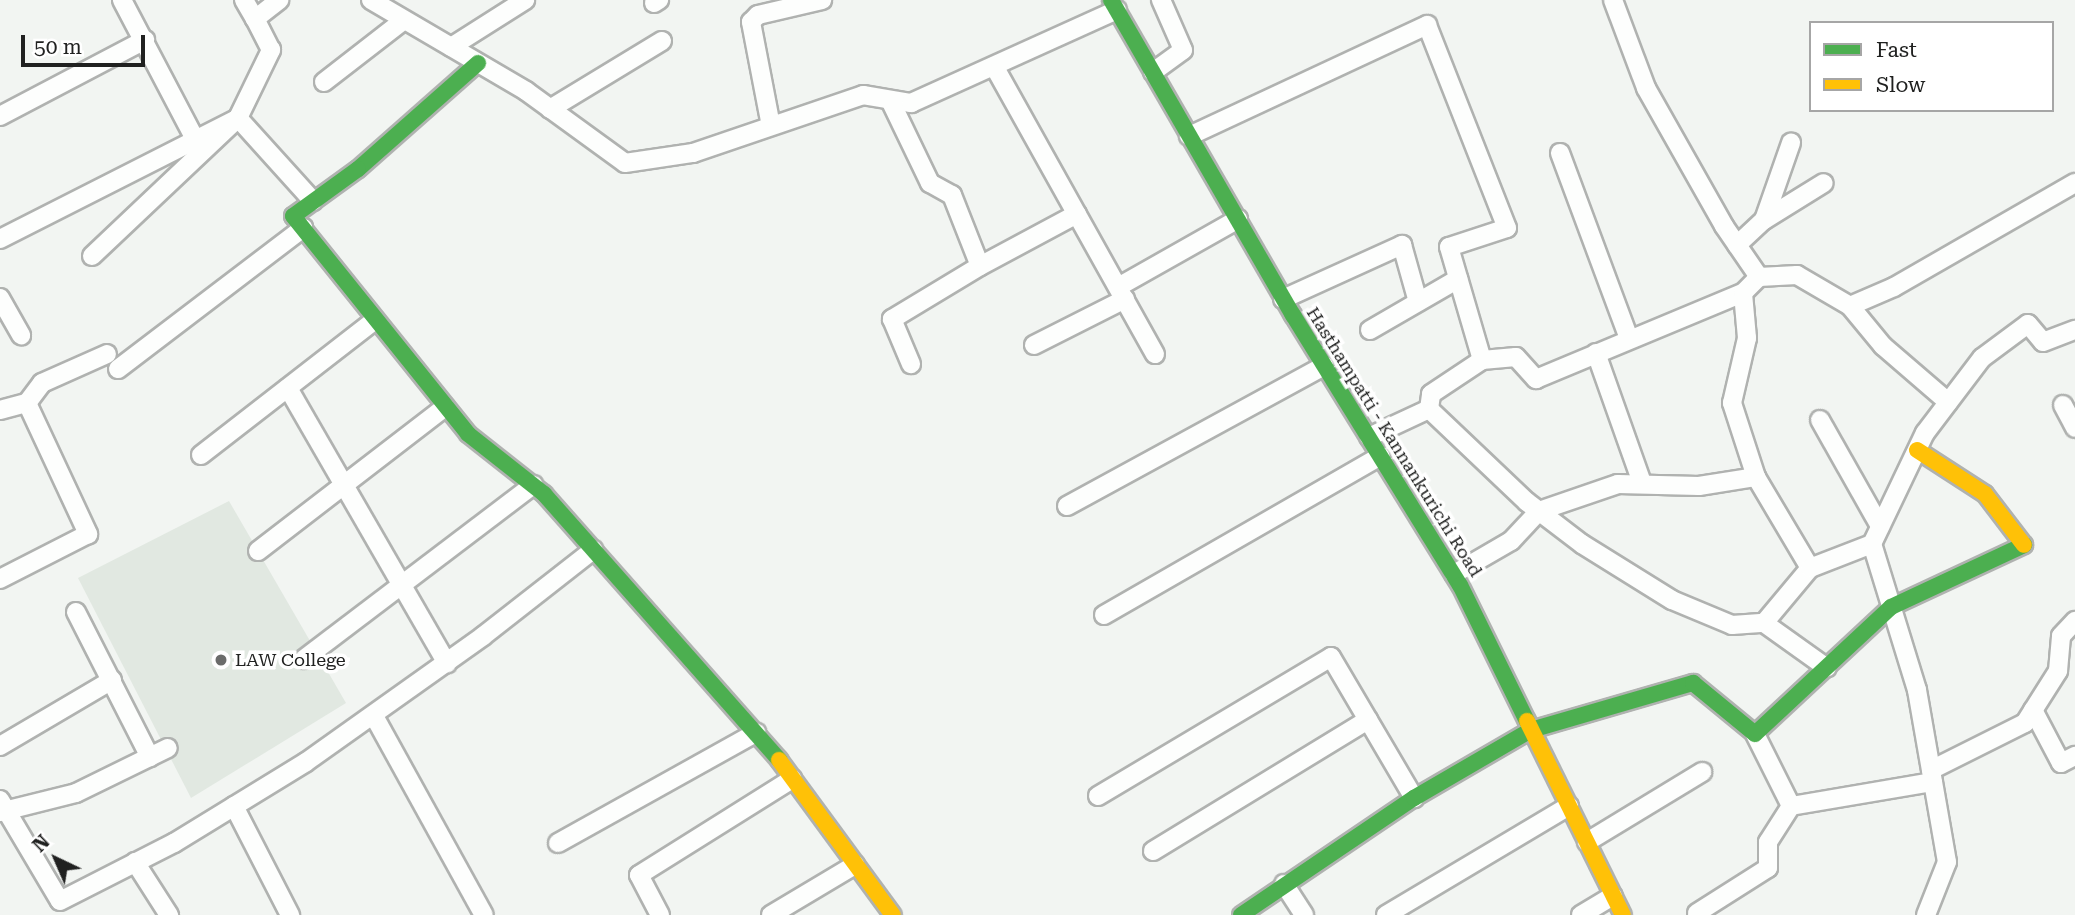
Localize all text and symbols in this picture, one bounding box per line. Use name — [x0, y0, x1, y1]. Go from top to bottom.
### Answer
scale bar — [24, 21, 149, 65]
legend — [1809, 21, 2054, 112]
text: 50 m — [34, 35, 82, 59]
text: Fast — [1876, 38, 1917, 62]
text: Slow — [1876, 73, 1925, 97]
street label: Hasthampatti - Kannankurichi Road — [1302, 303, 1486, 581]
place label: LAW College — [235, 649, 346, 671]
marker: LAW College — [213, 652, 229, 668]
north arrow — [21, 824, 91, 894]
text: N — [28, 830, 54, 857]

